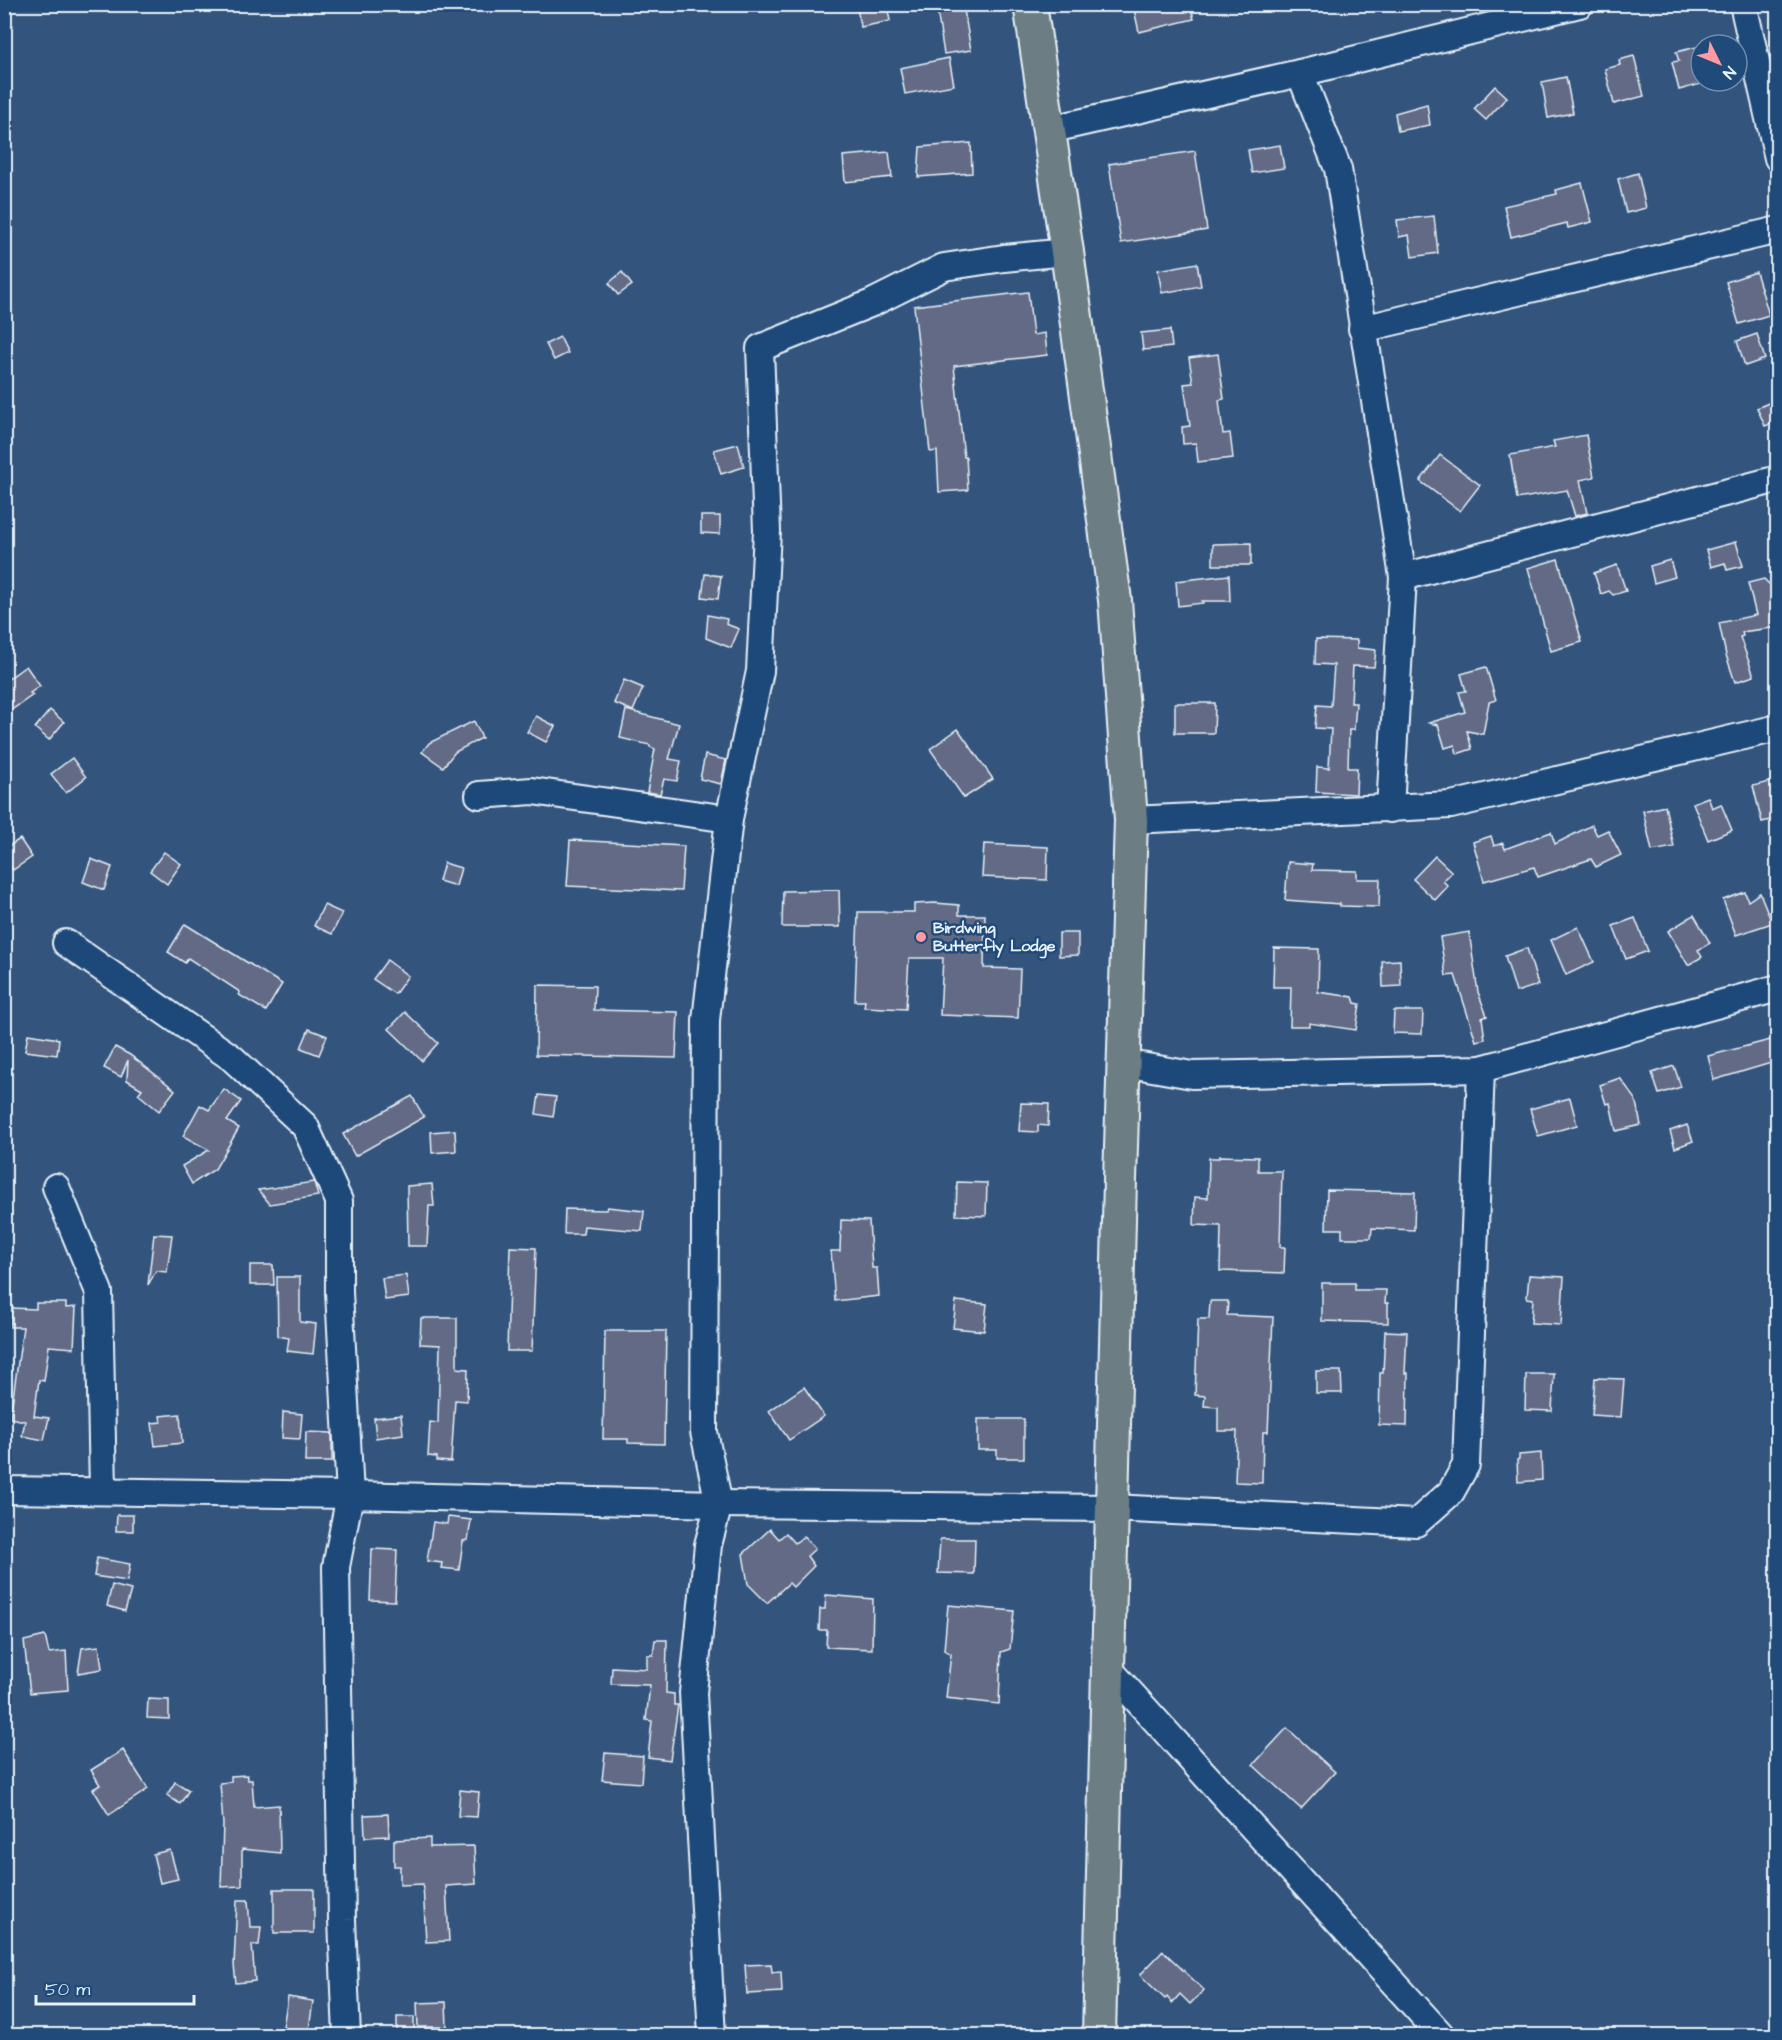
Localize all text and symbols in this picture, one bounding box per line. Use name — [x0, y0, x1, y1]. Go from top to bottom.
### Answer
north arrow — [1689, 33, 1749, 93]
text: N — [1718, 61, 1741, 84]
place label: Birdwing Butterfly Lodge — [933, 917, 1056, 959]
marker: Birdwing Butterfly Lodge — [914, 930, 928, 944]
scale bar — [36, 1968, 194, 2006]
text: 50 m — [45, 1977, 90, 2002]

